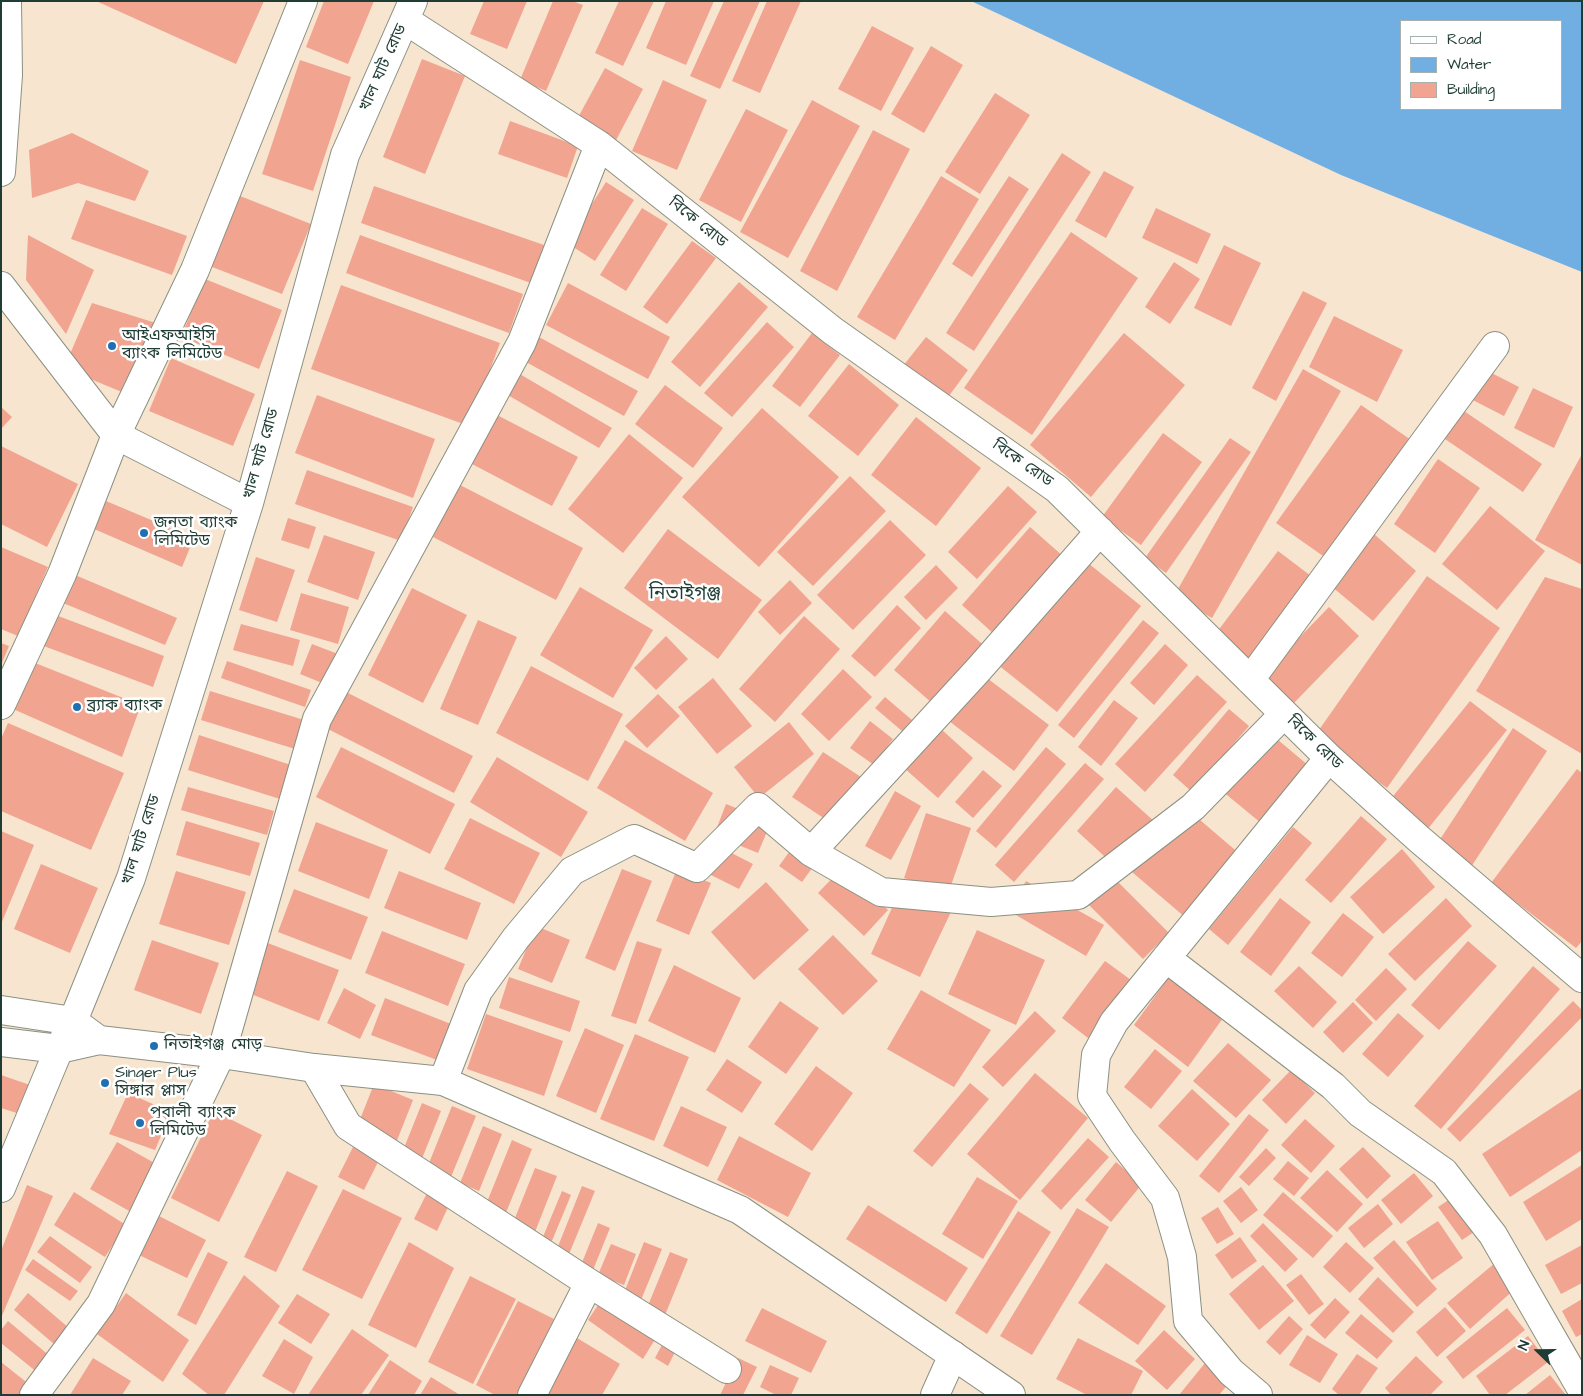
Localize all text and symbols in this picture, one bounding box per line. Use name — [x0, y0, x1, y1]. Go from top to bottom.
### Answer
legend — [1400, 20, 1563, 110]
street label: খাল ঘাট রোড — [356, 22, 412, 114]
text: Road — [1447, 29, 1481, 50]
text: Water — [1447, 54, 1491, 75]
text: Building — [1447, 79, 1495, 100]
street label: বিকে রোড — [664, 194, 730, 252]
place label: আইএফআইসি ব্যাংক লিমিটেড — [122, 327, 222, 365]
marker: আইএফআইসি ব্যাংক লিমিটেড — [106, 340, 118, 352]
street label: খাল ঘাট রোড — [240, 407, 284, 501]
street label: বিকে রোড — [988, 436, 1056, 492]
place label: জনতা ব্যাংক লিমিটেড — [154, 514, 237, 552]
marker: জনতা ব্যাংক লিমিটেড — [138, 527, 150, 539]
district label: নিতাইগঞ্জ — [649, 584, 721, 606]
place label: ব্র্যাক ব্যাংক — [87, 697, 162, 717]
marker: ব্র্যাক ব্যাংক — [71, 701, 83, 713]
street label: বিকে রোড — [1282, 712, 1346, 774]
street label: খাল ঘাট রোড — [118, 793, 166, 887]
place label: নিতাইগঞ্জ মোড় — [164, 1036, 262, 1056]
marker: নিতাইগঞ্জ মোড় — [148, 1040, 160, 1052]
place label: Singer Plus সিঙ্গার প্লাস — [115, 1064, 197, 1102]
marker: Singer Plus সিঙ্গার প্লাস — [99, 1077, 111, 1089]
place label: পূবালী ব্যাংক লিমিটেড — [150, 1104, 236, 1142]
marker: পূবালী ব্যাংক লিমিটেড — [134, 1117, 146, 1129]
north arrow — [1513, 1326, 1563, 1376]
text: N — [1513, 1338, 1535, 1353]

